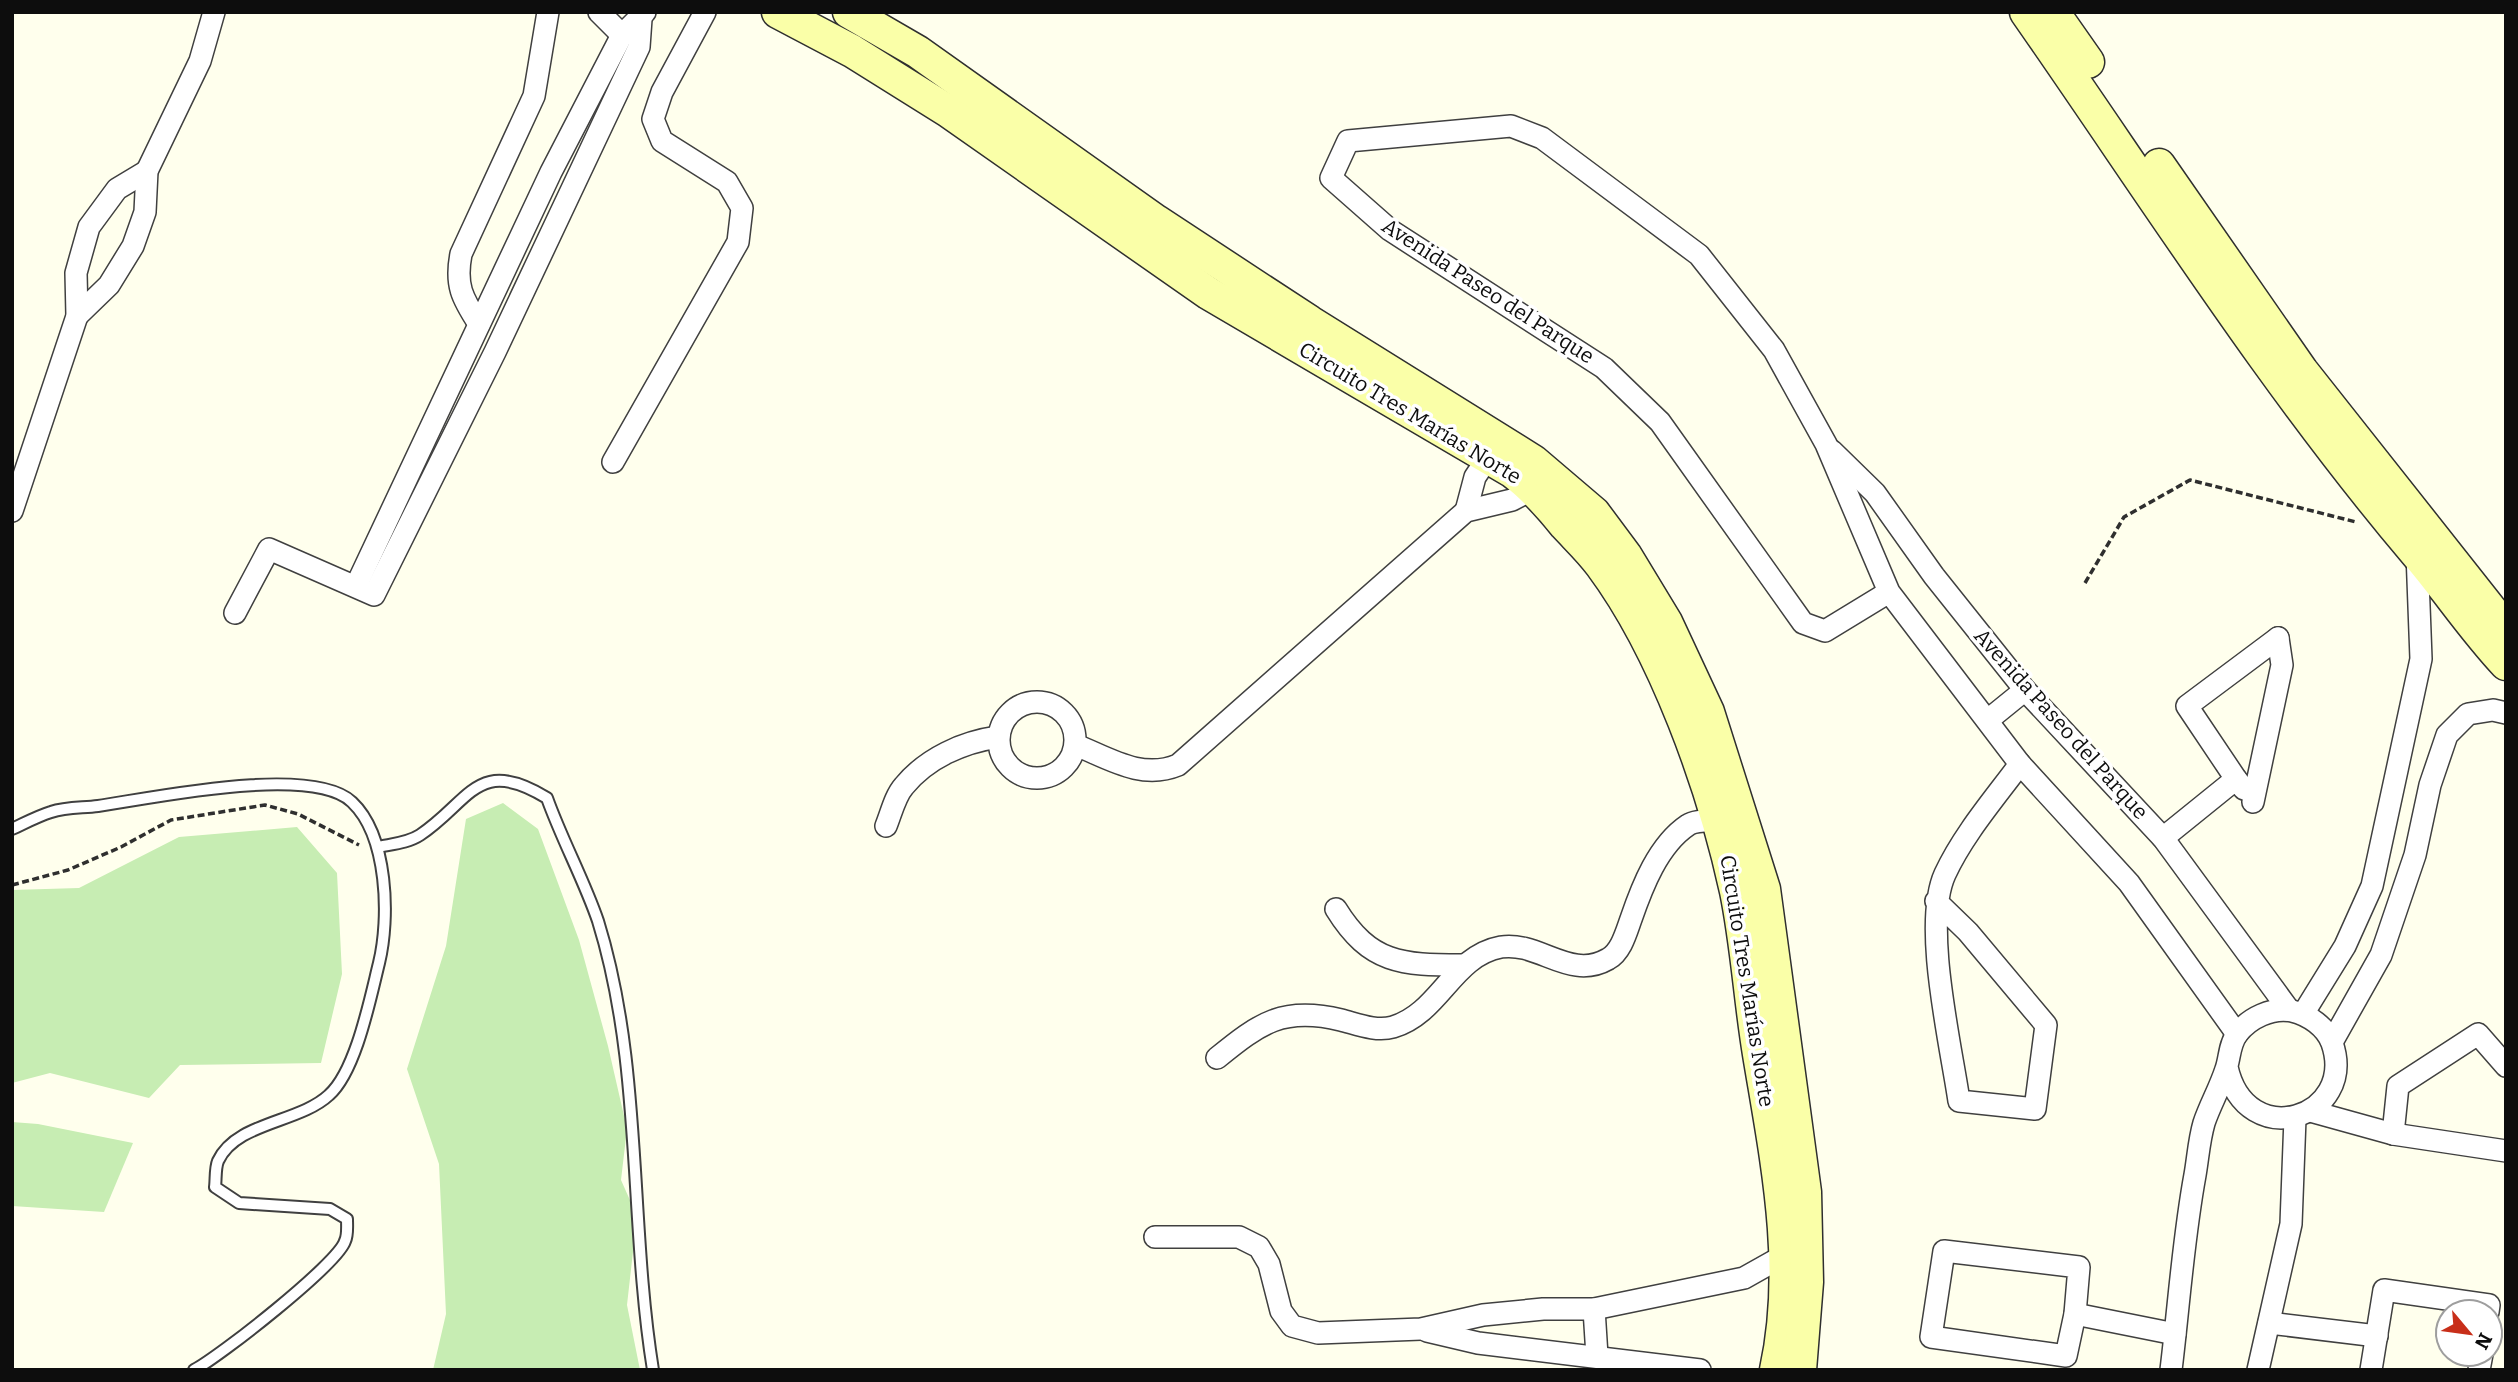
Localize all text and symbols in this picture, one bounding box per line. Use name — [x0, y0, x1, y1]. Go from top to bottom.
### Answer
street label: Avenida Paseo del Parque — [1377, 213, 1599, 369]
street label: Circuito Tres Marías Norte — [1294, 336, 1526, 490]
street label: Avenida Paseo del Parque — [1968, 623, 2154, 825]
street label: Circuito Tres Marías Norte — [1714, 853, 1780, 1109]
north arrow — [2434, 1298, 2504, 1368]
text: N — [2470, 1329, 2497, 1353]

